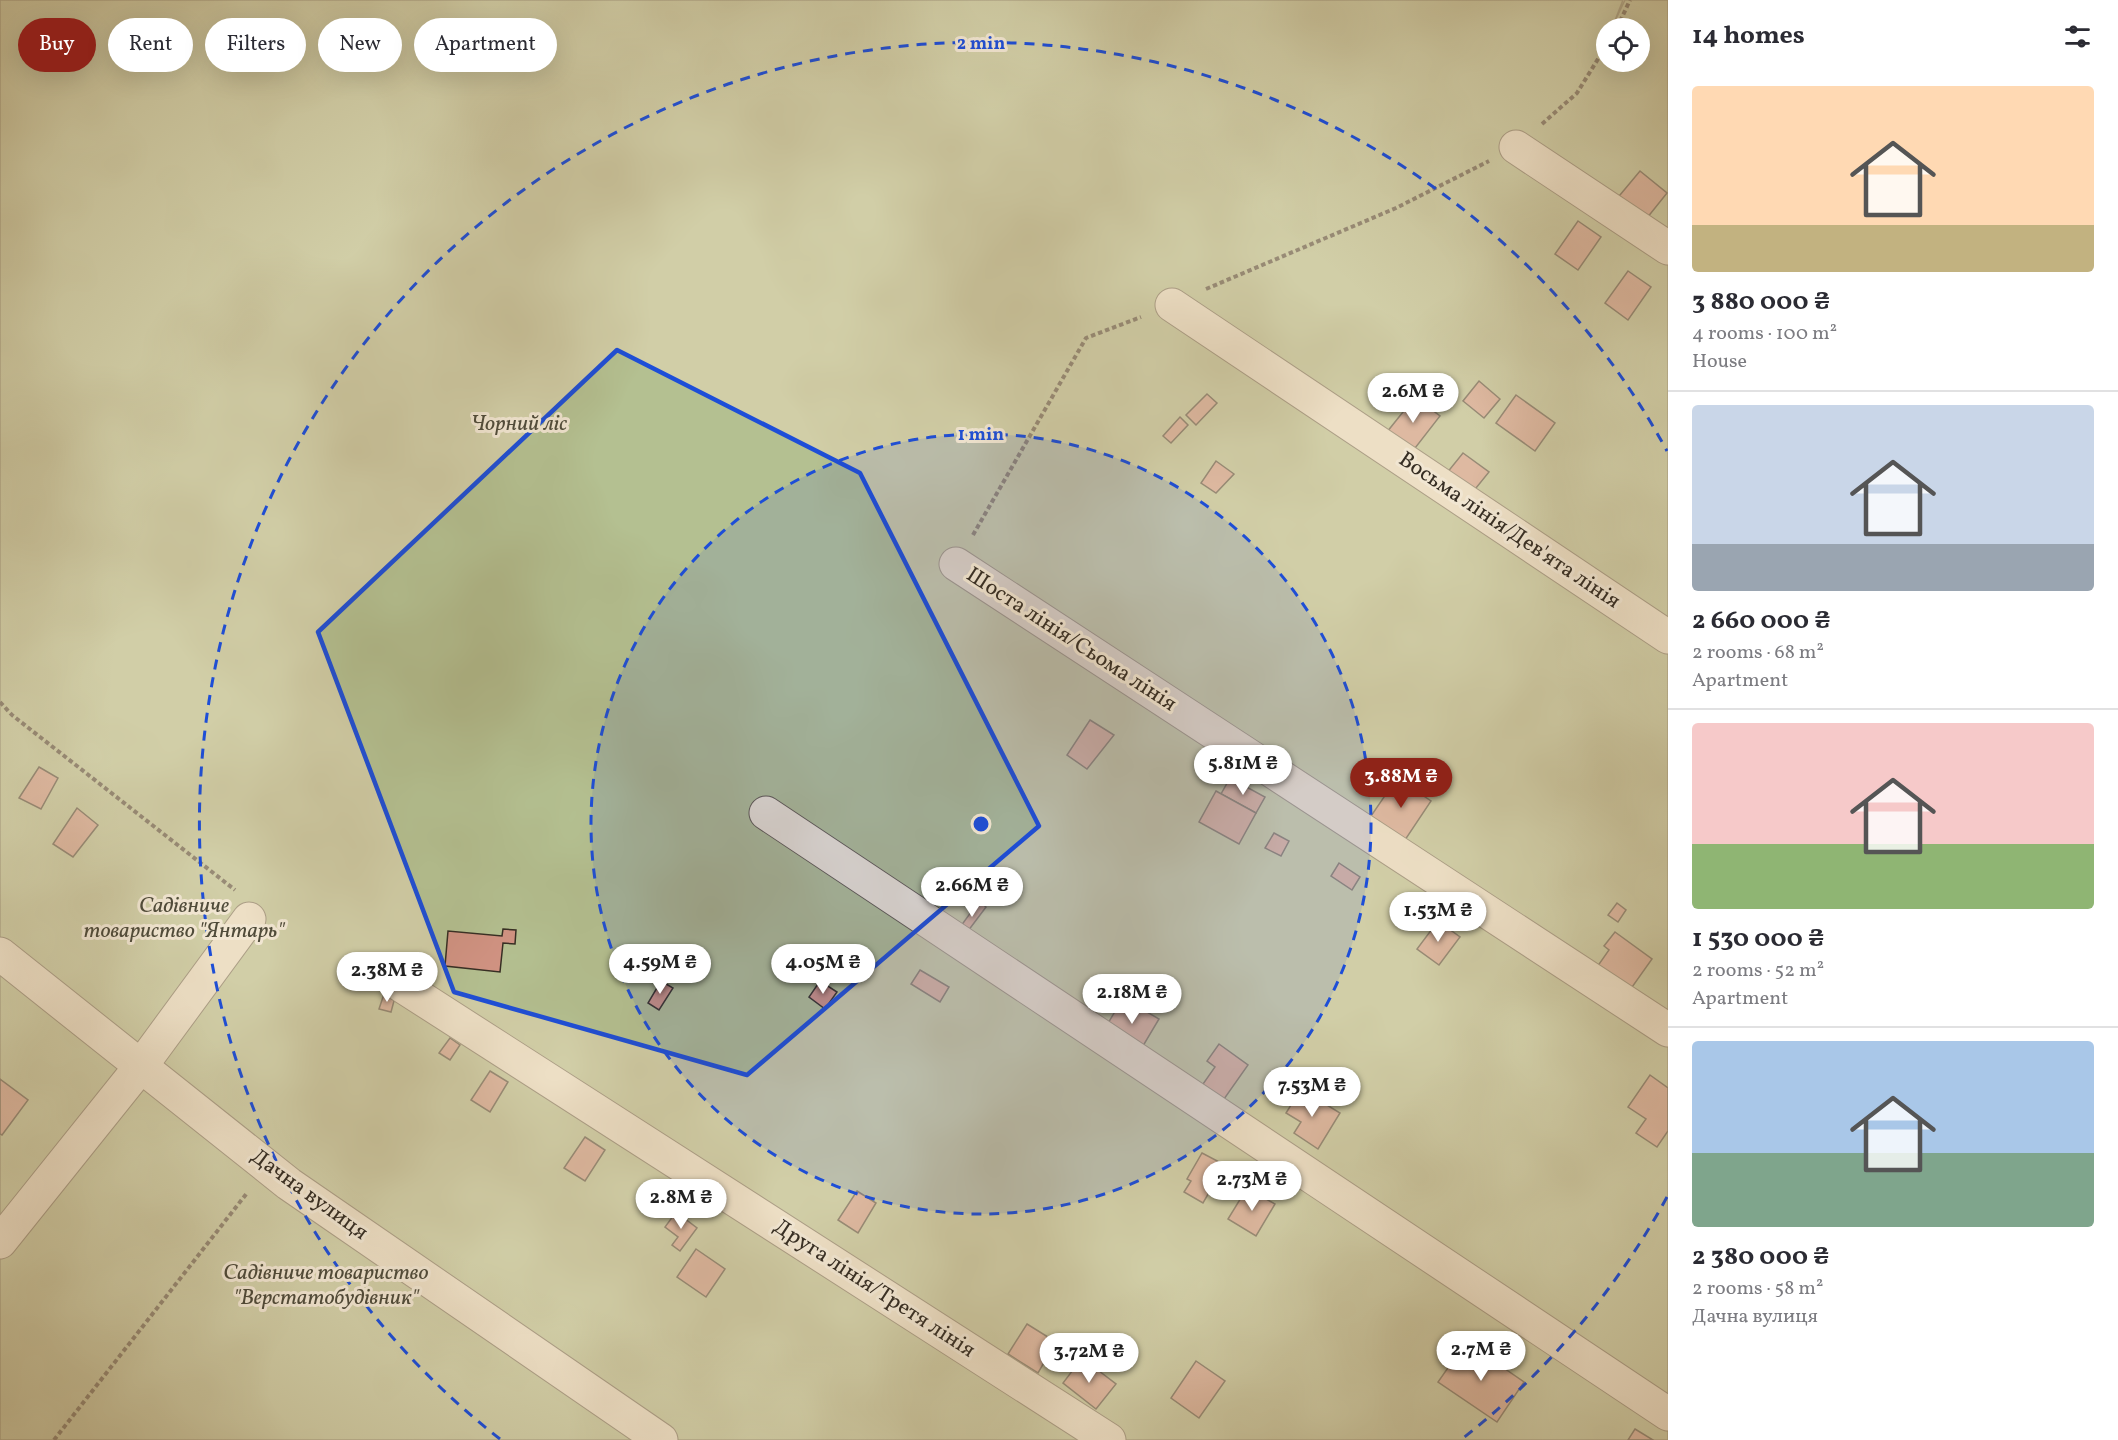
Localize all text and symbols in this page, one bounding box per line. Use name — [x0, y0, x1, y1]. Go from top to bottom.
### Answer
chip: Buy — [18, 18, 96, 72]
chip: Rent — [108, 18, 193, 72]
chip: Filters — [205, 18, 306, 72]
chip: New — [318, 18, 402, 72]
chip: Apartment — [414, 18, 557, 72]
map controls — [1596, 18, 1650, 72]
button: locate — [1596, 18, 1650, 72]
text: 14 homes — [1692, 18, 1805, 54]
icon: filters — [2061, 20, 2094, 53]
text: 2 min — [957, 32, 1005, 57]
icon: home — [1839, 125, 1947, 233]
text: 3 880 000 ₴ — [1692, 284, 1830, 320]
text: 4 rooms · 100 m² — [1692, 320, 1837, 348]
text: House — [1692, 348, 1747, 376]
pin: 2.6M ₴ — [1364, 373, 1462, 424]
text: 2.6M ₴ — [1382, 378, 1444, 406]
park label: Чорний ліс — [471, 409, 567, 440]
text: 1 min — [958, 423, 1004, 448]
icon: home — [1839, 444, 1947, 552]
street label: Восьма лінія/Дев'ята лінія — [1392, 445, 1626, 617]
street label: Шоста лінія/Сьома лінія — [960, 560, 1182, 720]
text: 2 660 000 ₴ — [1692, 603, 1831, 639]
text: 2 rooms · 68 m² — [1692, 639, 1824, 667]
text: Apartment — [1692, 667, 1788, 695]
pin: 5.81M ₴ — [1188, 745, 1298, 796]
text: 5.81M ₴ — [1208, 750, 1278, 778]
pin: 3.88M ₴ — [1346, 758, 1456, 809]
icon: home — [1839, 762, 1947, 870]
text: 3.88M ₴ — [1364, 763, 1438, 791]
centre of rings — [971, 814, 991, 834]
pin: 2.66M ₴ — [917, 867, 1027, 918]
text: 2.66M ₴ — [935, 872, 1009, 900]
park label: Садівниче товариство "Янтарь" — [84, 891, 285, 947]
pin: 1.53M ₴ — [1383, 892, 1493, 943]
text: 1.53M ₴ — [1403, 897, 1473, 925]
text: 1 530 000 ₴ — [1692, 921, 1824, 957]
pin: 4.59M ₴ — [605, 944, 715, 995]
pin: 4.05M ₴ — [768, 944, 878, 995]
text: 4.59M ₴ — [623, 949, 697, 977]
text: 4.05M ₴ — [785, 949, 861, 977]
pin: 2.38M ₴ — [332, 952, 442, 1003]
text: 2.38M ₴ — [351, 957, 423, 985]
text: 2 rooms · 52 m² — [1692, 957, 1824, 985]
pin: 2.18M ₴ — [1077, 974, 1187, 1025]
text: 2.18M ₴ — [1097, 979, 1167, 1007]
text: Apartment — [1692, 985, 1788, 1013]
pin: 7.53M ₴ — [1257, 1067, 1367, 1118]
text: 7.53M ₴ — [1278, 1072, 1346, 1100]
icon: home — [1839, 1080, 1947, 1188]
street label: Дачна вулиця — [244, 1142, 374, 1248]
pin: 2.73M ₴ — [1197, 1161, 1307, 1212]
text: 2.73M ₴ — [1217, 1166, 1287, 1194]
pin: 2.8M ₴ — [632, 1179, 730, 1230]
text: 2.8M ₴ — [650, 1184, 712, 1212]
street label: Друга лінія/Третя лінія — [767, 1212, 981, 1366]
text: 2 380 000 ₴ — [1692, 1239, 1829, 1275]
park label: Садівниче товариство "Верстатобудівник" — [223, 1258, 429, 1314]
text: 2 rooms · 58 m² — [1692, 1275, 1823, 1303]
text: Дачна вулиця — [1692, 1303, 1818, 1331]
pin: 2.7M ₴ — [1432, 1331, 1530, 1382]
pin: 3.72M ₴ — [1034, 1333, 1144, 1384]
text: 2.7M ₴ — [1451, 1336, 1511, 1364]
text: 3.72M ₴ — [1054, 1338, 1124, 1366]

